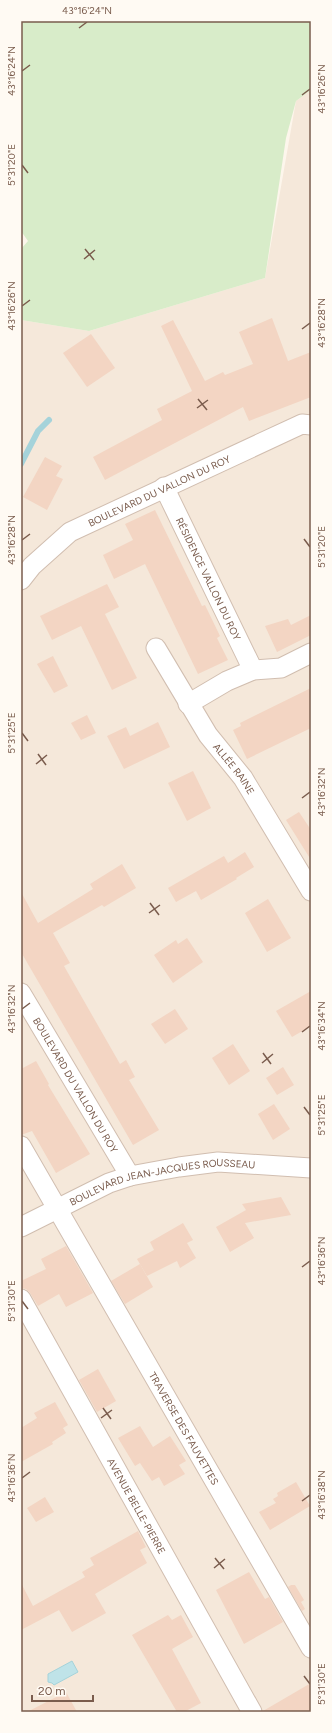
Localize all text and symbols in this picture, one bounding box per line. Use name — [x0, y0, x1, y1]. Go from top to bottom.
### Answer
text: 43°16'24"N — [62, 4, 112, 17]
text: 43°16'24"N — [5, 46, 18, 96]
text: 43°16'26"N — [315, 64, 328, 114]
text: 5°31'20"E — [5, 144, 18, 186]
text: 43°16'26"N — [5, 281, 18, 331]
text: 43°16'28"N — [315, 298, 328, 348]
street label: BOULEVARD DU VALLON DU ROY — [86, 452, 232, 529]
text: 43°16'28"N — [5, 515, 18, 565]
street label: RÉSIDENCE VALLON DU ROY — [173, 515, 244, 642]
text: 5°31'20"E — [315, 526, 328, 568]
text: 5°31'25"E — [5, 712, 18, 754]
street label: ALLÉE RAINE — [211, 740, 258, 797]
text: 43°16'32"N — [315, 767, 328, 817]
text: 43°16'32"N — [5, 984, 18, 1034]
text: 43°16'34"N — [315, 1001, 328, 1051]
street label: BOULEVARD DU VALLON DU ROY — [30, 1015, 121, 1155]
text: 5°31'25"E — [315, 1094, 328, 1136]
street label: BOULEVARD JEAN-JACQUES ROUSSEAU — [67, 1155, 256, 1208]
text: 43°16'36"N — [315, 1236, 328, 1286]
text: 5°31'30"E — [5, 1280, 18, 1322]
street label: TRAVERSE DES FAUVETTES — [146, 1369, 222, 1487]
text: 43°16'36"N — [5, 1453, 18, 1503]
street label: AVENUE BELLE-PIERRE — [105, 1456, 169, 1556]
text: 43°16'38"N — [315, 1470, 328, 1520]
text: 5°31'30"E — [315, 1663, 328, 1705]
scale bar — [32, 1677, 93, 1703]
text: 20 m — [38, 1684, 66, 1698]

